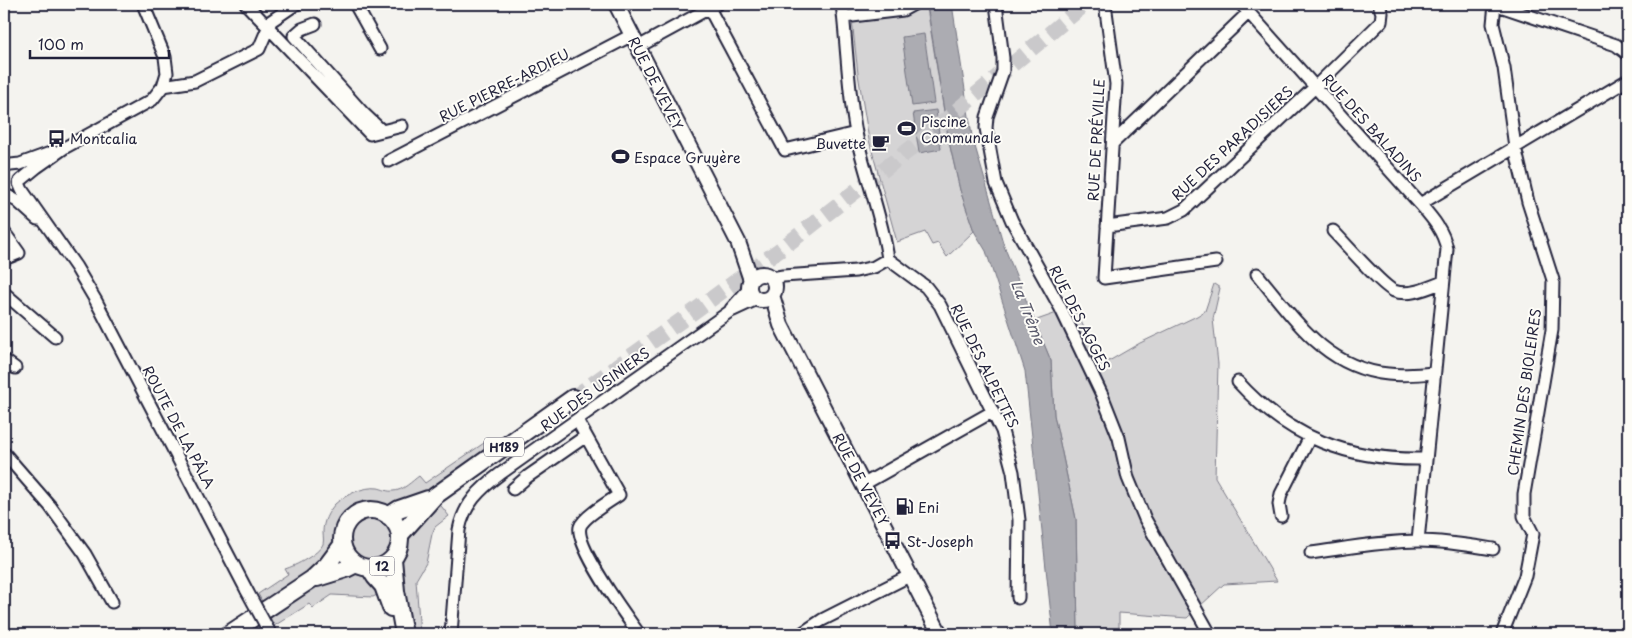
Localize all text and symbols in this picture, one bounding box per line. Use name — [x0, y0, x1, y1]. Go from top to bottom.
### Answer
scale bar — [30, 28, 169, 60]
text: 100 m — [38, 32, 84, 55]
street label: RUE DE VEVEY — [623, 33, 689, 134]
street label: RUE PIERRE-ARDIEU — [435, 43, 573, 127]
street label: RUE DES BALADINS — [1318, 69, 1426, 187]
street label: RUE DE PRÉVILLE — [1082, 78, 1110, 202]
street label: RUE DES PARADISIERS — [1166, 81, 1298, 205]
place label: Piscine Communale — [921, 111, 1002, 148]
sports icon: Piscine Communale — [897, 119, 917, 139]
bus stop icon: Montcalia — [46, 128, 66, 148]
place label: Montcalia — [70, 128, 138, 149]
place label: Buvette — [816, 133, 866, 154]
cafe icon: Buvette — [870, 133, 890, 153]
sports icon: Espace Gruyère — [610, 147, 630, 167]
place label: Espace Gruyère — [634, 147, 741, 168]
street label: RUE DES AGGES — [1044, 261, 1116, 375]
water label: La Trême — [1006, 276, 1052, 349]
street label: RUE DES ALPETTES — [946, 300, 1024, 432]
street label: CHEMIN DES BIOLEIRES — [1502, 307, 1546, 477]
street label: RUE DES USINIERS — [536, 342, 654, 436]
street label: ROUTE DE LA PÂLA — [138, 362, 220, 492]
street label: RUE DE VEVEY — [828, 429, 895, 530]
road number: H189 — [484, 438, 524, 457]
fuel station icon: Eni — [894, 497, 914, 517]
place label: Eni — [918, 497, 939, 518]
bus stop icon: St-Joseph — [883, 531, 903, 551]
place label: St-Joseph — [907, 531, 974, 552]
road number: 12 — [370, 556, 394, 576]

